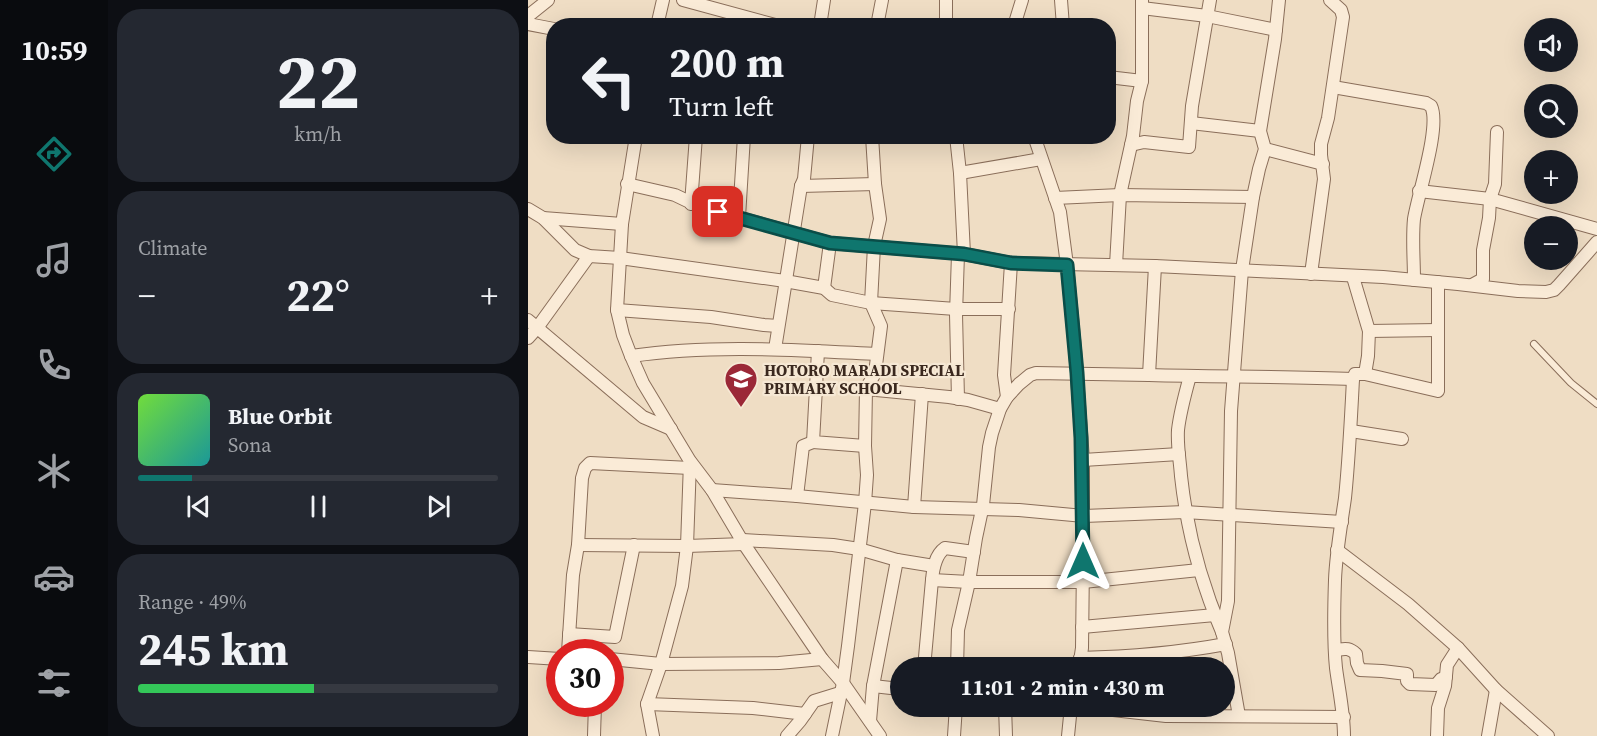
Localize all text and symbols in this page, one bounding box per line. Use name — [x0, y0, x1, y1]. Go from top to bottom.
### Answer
map controls — [1524, 18, 1578, 270]
button: sound — [1524, 18, 1578, 72]
text: 22 — [276, 27, 360, 134]
text: 10:59 — [21, 32, 87, 69]
text: 200 m — [669, 33, 784, 91]
icon: left — [570, 42, 648, 120]
button: search — [1524, 84, 1578, 138]
text: Turn left — [669, 88, 773, 125]
text: km/h — [294, 120, 342, 148]
icon: directions — [33, 133, 75, 175]
button: + — [1524, 150, 1578, 204]
pin — [692, 186, 743, 237]
icon: arrive — [701, 195, 734, 228]
button: − — [1524, 216, 1578, 270]
text: Climate — [138, 234, 207, 262]
icon: music — [33, 239, 75, 281]
text: 22° — [286, 264, 350, 326]
text: − — [138, 273, 156, 318]
text: + — [480, 273, 498, 318]
icon: phone — [33, 344, 75, 386]
place label: HOTORO MARADI SPECIAL PRIMARY SCHOOL — [764, 359, 964, 399]
school or university icon: HOTORO MARADI SPECIAL PRIMARY SCHOOL — [723, 361, 759, 408]
text: Blue Orbit — [228, 401, 332, 431]
text: Sona — [228, 431, 272, 459]
icon: climate — [33, 450, 75, 492]
icon: previous — [182, 490, 215, 523]
icon: pause — [302, 490, 335, 523]
icon: next — [422, 490, 455, 523]
position arrow — [1051, 529, 1115, 593]
icon: car — [33, 556, 75, 598]
text: Range · 49% — [138, 588, 247, 616]
text: 245 km — [138, 618, 289, 680]
speed limit sign: 30 — [546, 639, 624, 717]
icon: filters — [33, 662, 75, 704]
text: 11:01 · 2 min · 430 m — [961, 672, 1164, 702]

